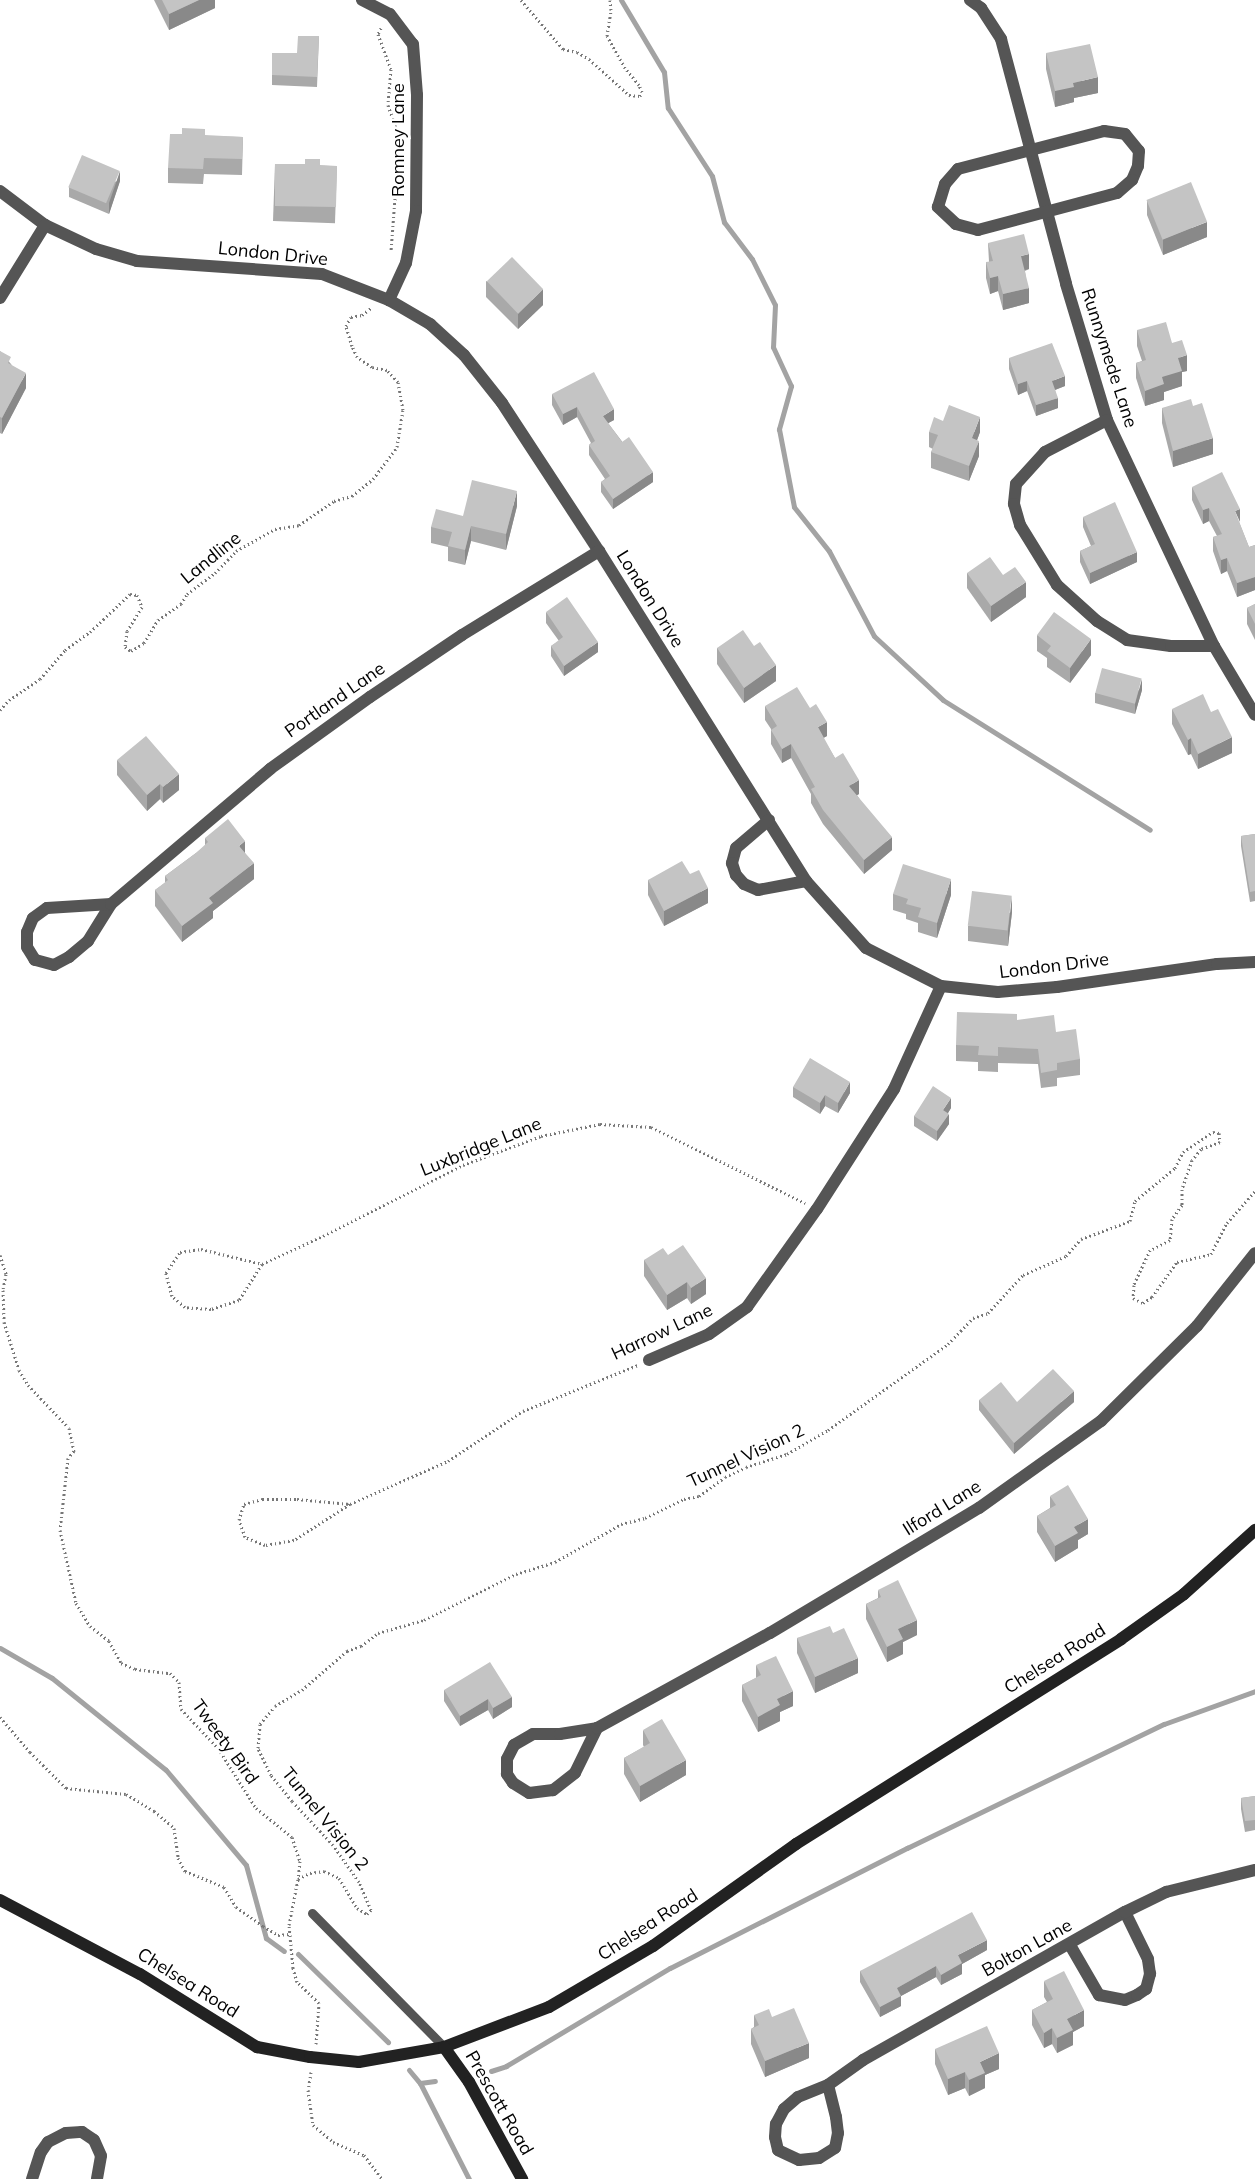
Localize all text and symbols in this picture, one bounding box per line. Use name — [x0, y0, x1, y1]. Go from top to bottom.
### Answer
street label: Romney Lane — [387, 83, 409, 197]
street label: London Drive — [217, 237, 329, 271]
street label: Runnymede Lane — [1076, 286, 1142, 430]
street label: Landline — [177, 527, 245, 589]
street label: London Drive — [612, 546, 688, 652]
street label: Portland Lane — [281, 658, 389, 742]
street label: London Drive — [998, 949, 1110, 983]
street label: Luxbridge Lane — [417, 1113, 545, 1181]
street label: Harrow Lane — [608, 1299, 716, 1365]
street label: Tunnel Vision 2 — [684, 1420, 808, 1492]
street label: Ilford Lane — [899, 1476, 985, 1540]
street label: Chelsea Road — [1000, 1619, 1110, 1699]
street label: Tweety Bird — [187, 1696, 263, 1788]
street label: Tunnel Vision 2 — [277, 1763, 373, 1875]
street label: Chelsea Road — [594, 1885, 702, 1965]
street label: Bolton Lane — [978, 1914, 1076, 1982]
street label: Chelsea Road — [133, 1943, 243, 2023]
street label: Prescott Road — [460, 2047, 538, 2159]

